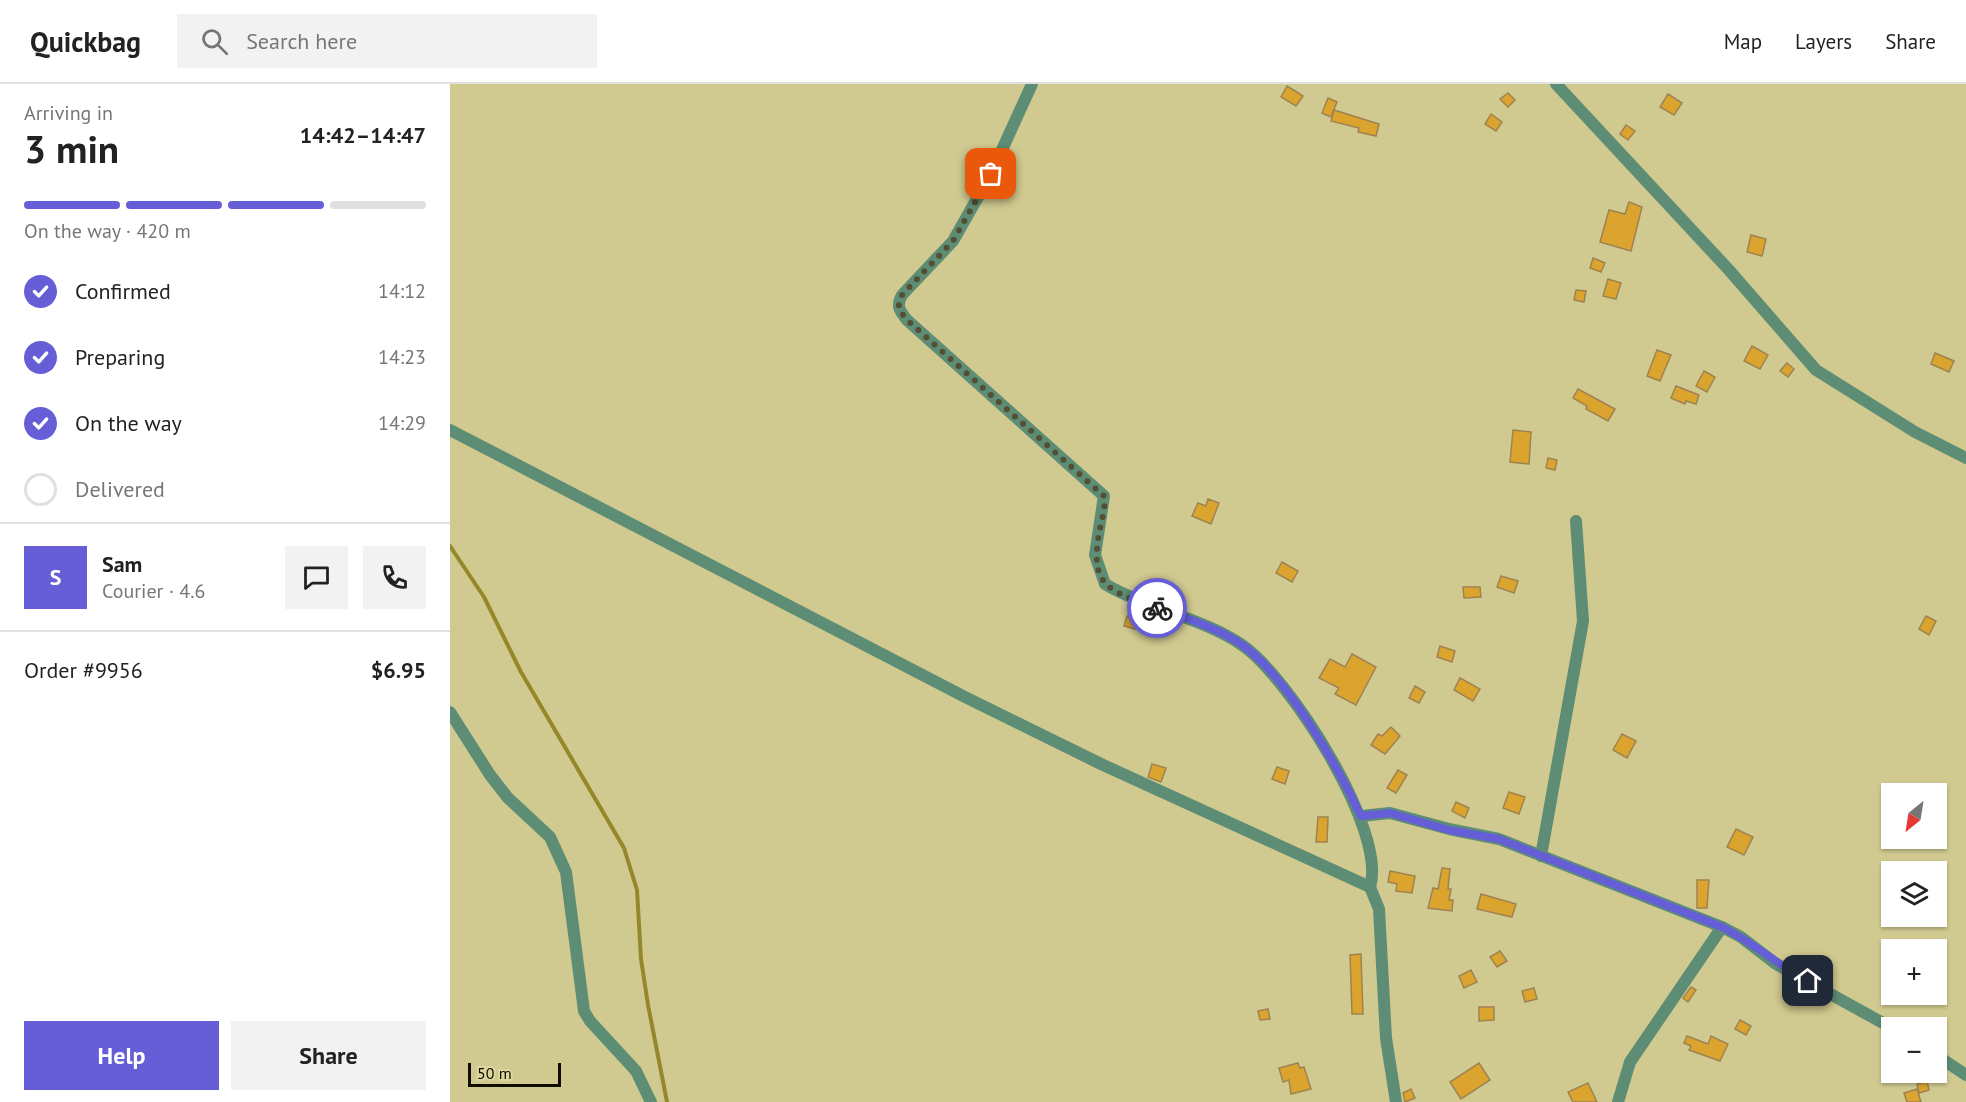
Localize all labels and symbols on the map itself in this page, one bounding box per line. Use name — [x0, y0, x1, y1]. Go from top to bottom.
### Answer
pin — [965, 148, 1016, 199]
courier — [1127, 578, 1187, 638]
north arrow — [1881, 783, 1947, 849]
pin — [1782, 955, 1833, 1006]
scale bar — [468, 1060, 561, 1088]

